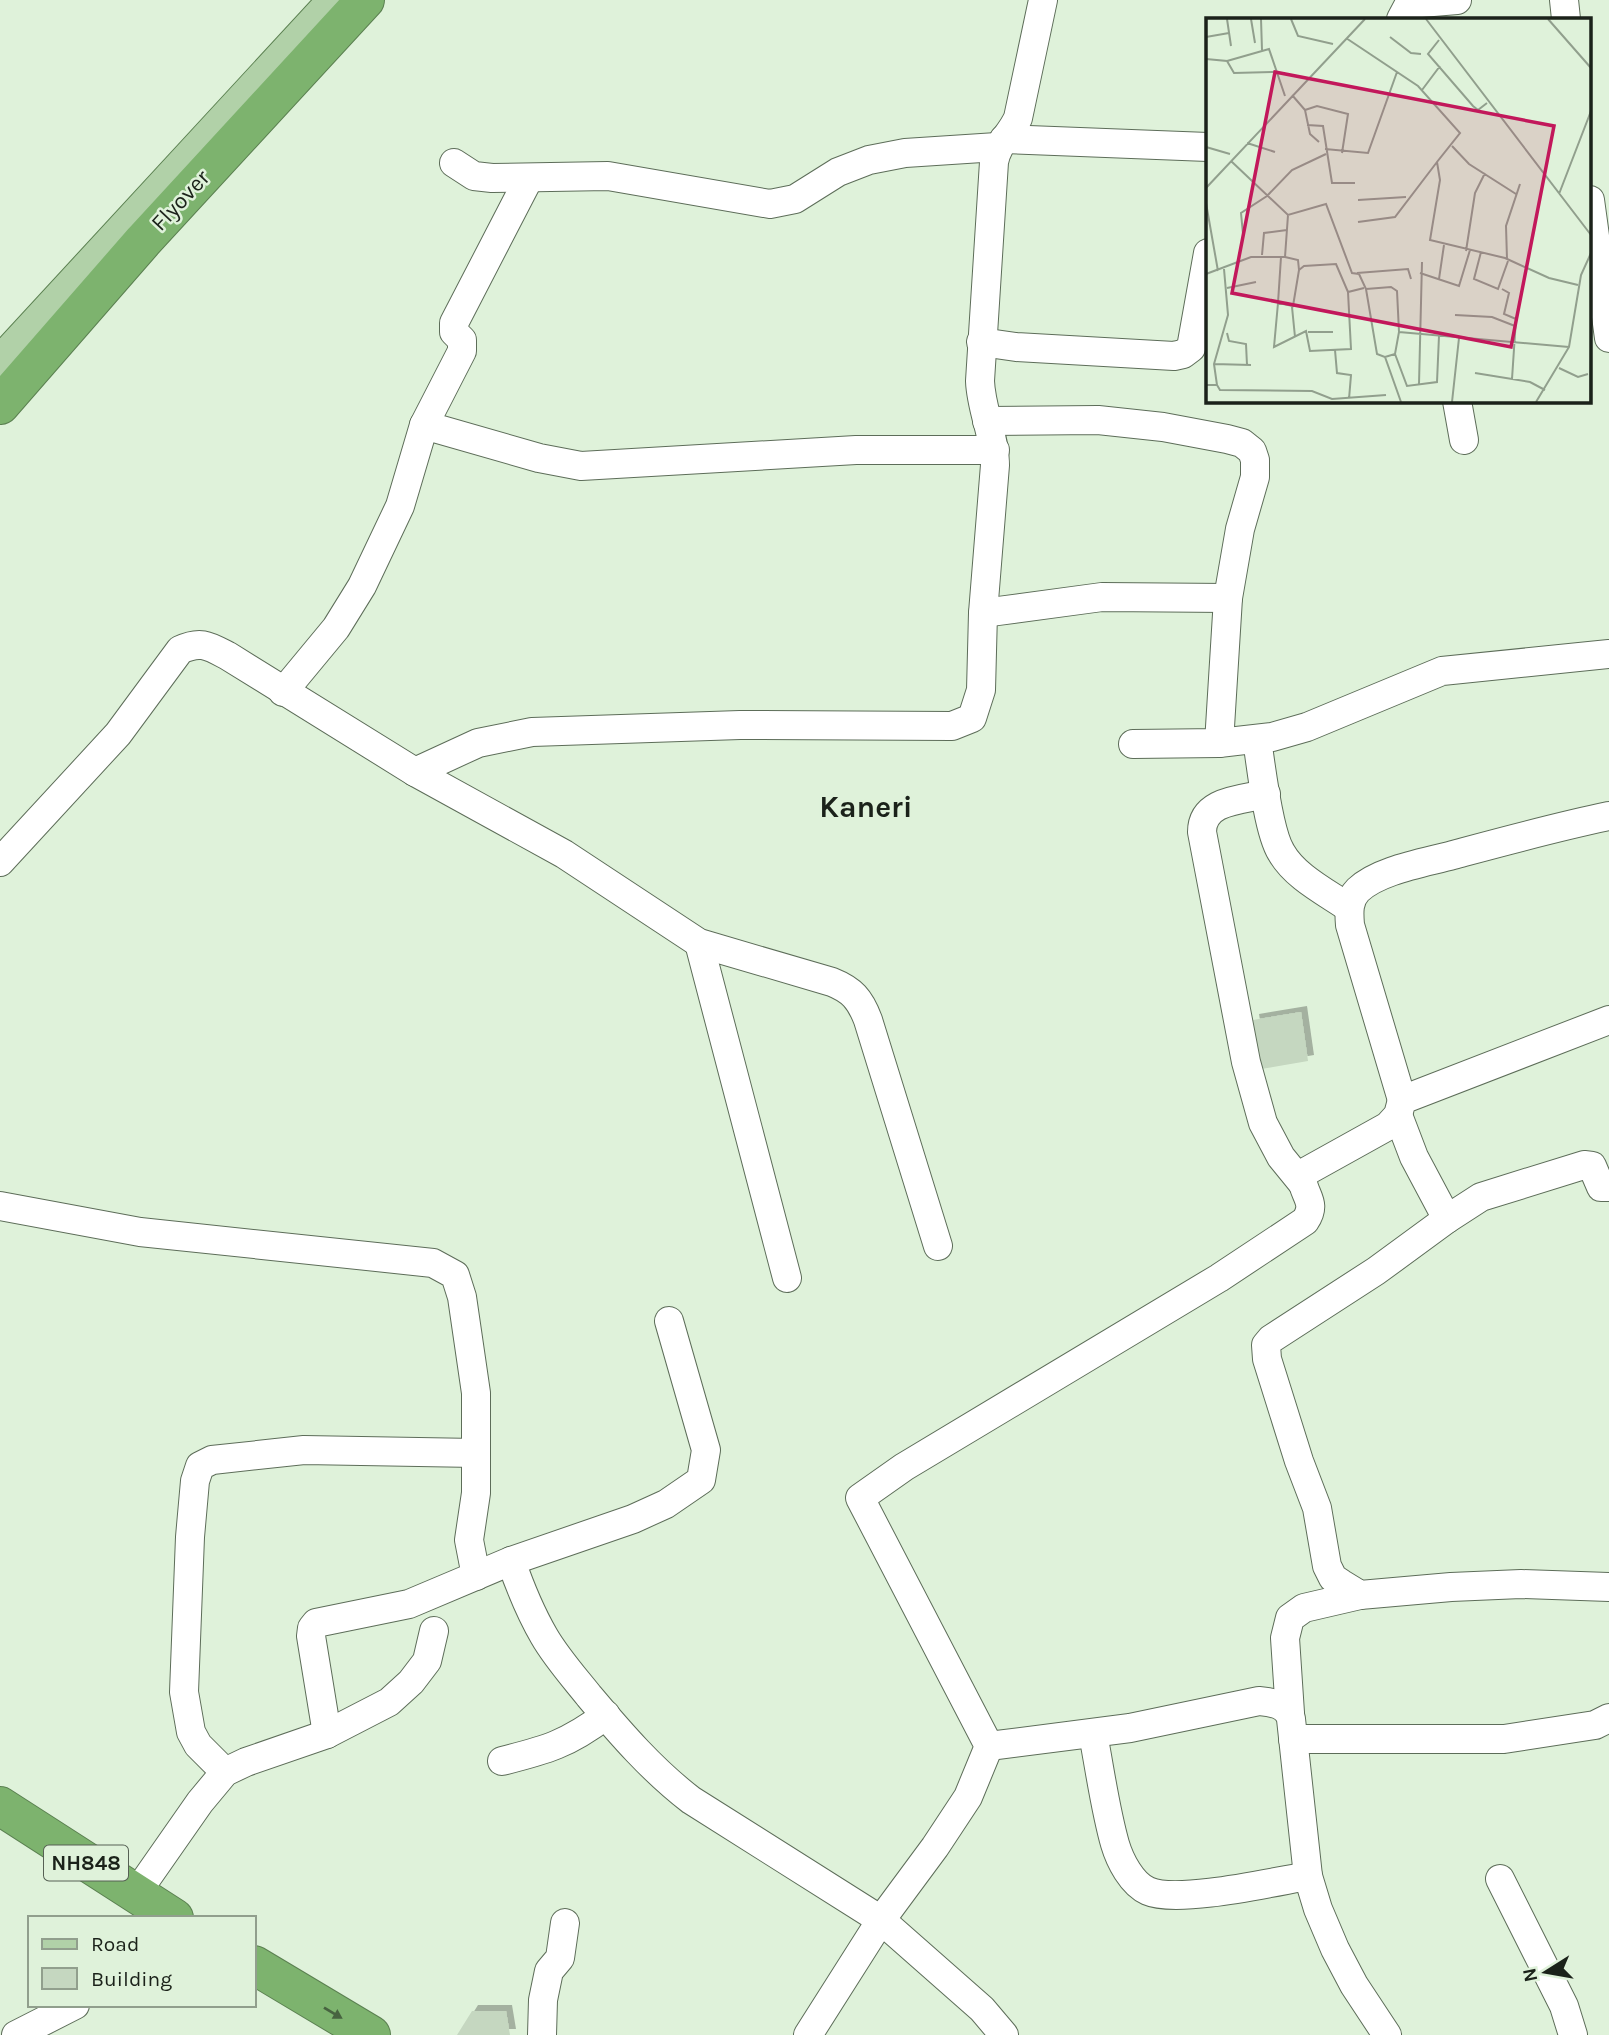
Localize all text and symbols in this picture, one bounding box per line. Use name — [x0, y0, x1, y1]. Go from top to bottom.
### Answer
inset map — [1206, 18, 1592, 402]
street label: Flyover — [145, 164, 216, 236]
district label: Kaneri — [819, 789, 913, 825]
road number: NH848 — [44, 1846, 128, 1881]
legend — [28, 1916, 256, 2007]
text: Road — [91, 1932, 139, 1956]
north arrow — [1511, 1937, 1581, 2007]
text: N — [1518, 1966, 1542, 1984]
text: Building — [91, 1967, 172, 1991]
one-way arrow — [324, 2006, 343, 2019]

